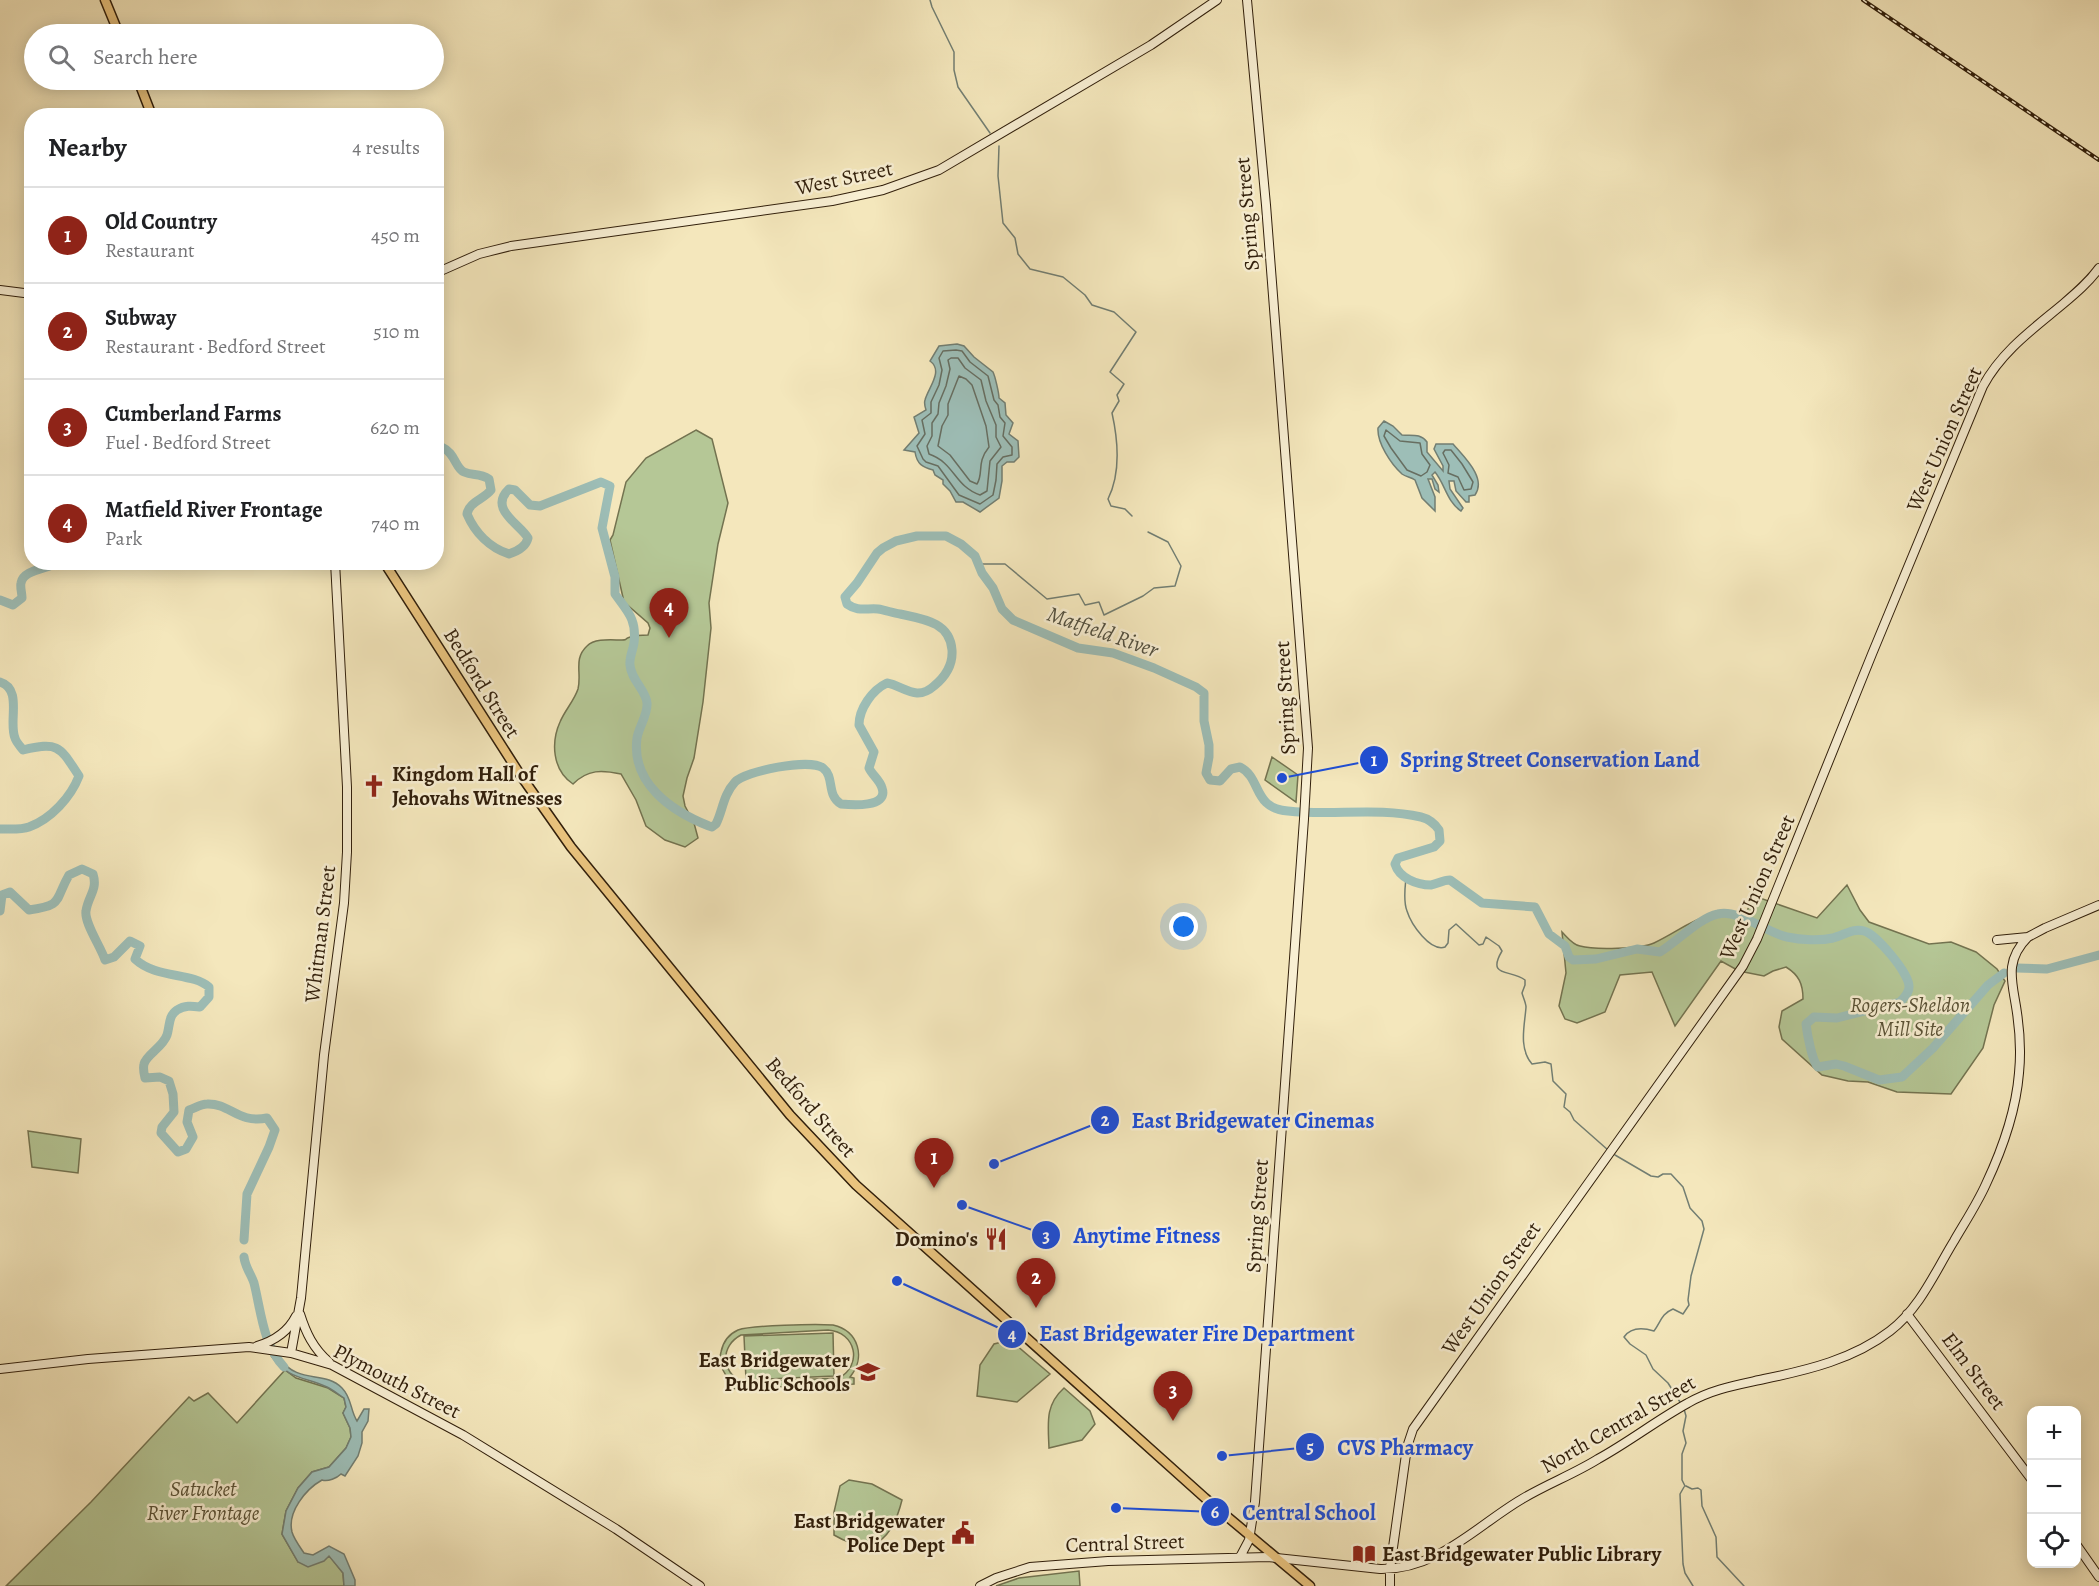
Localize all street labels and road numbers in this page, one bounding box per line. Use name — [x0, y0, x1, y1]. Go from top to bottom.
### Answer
street label: West Street — [792, 154, 895, 202]
street label: Spring Street — [1228, 156, 1266, 272]
street label: West Union Street — [1899, 362, 1989, 517]
street label: Bedford Street — [437, 623, 527, 743]
street label: Spring Street — [1268, 640, 1302, 756]
street label: West Union Street — [1712, 810, 1802, 965]
street label: Whitman Street — [298, 864, 342, 1005]
street label: Bedford Street — [759, 1051, 863, 1163]
street label: Spring Street — [1239, 1158, 1275, 1274]
street label: West Union Street — [1434, 1216, 1547, 1361]
street label: Elm Street — [1935, 1326, 2013, 1416]
street label: Plymouth Street — [329, 1337, 465, 1425]
street label: North Central Street — [1535, 1368, 1701, 1480]
street label: Central Street — [1065, 1527, 1185, 1559]

